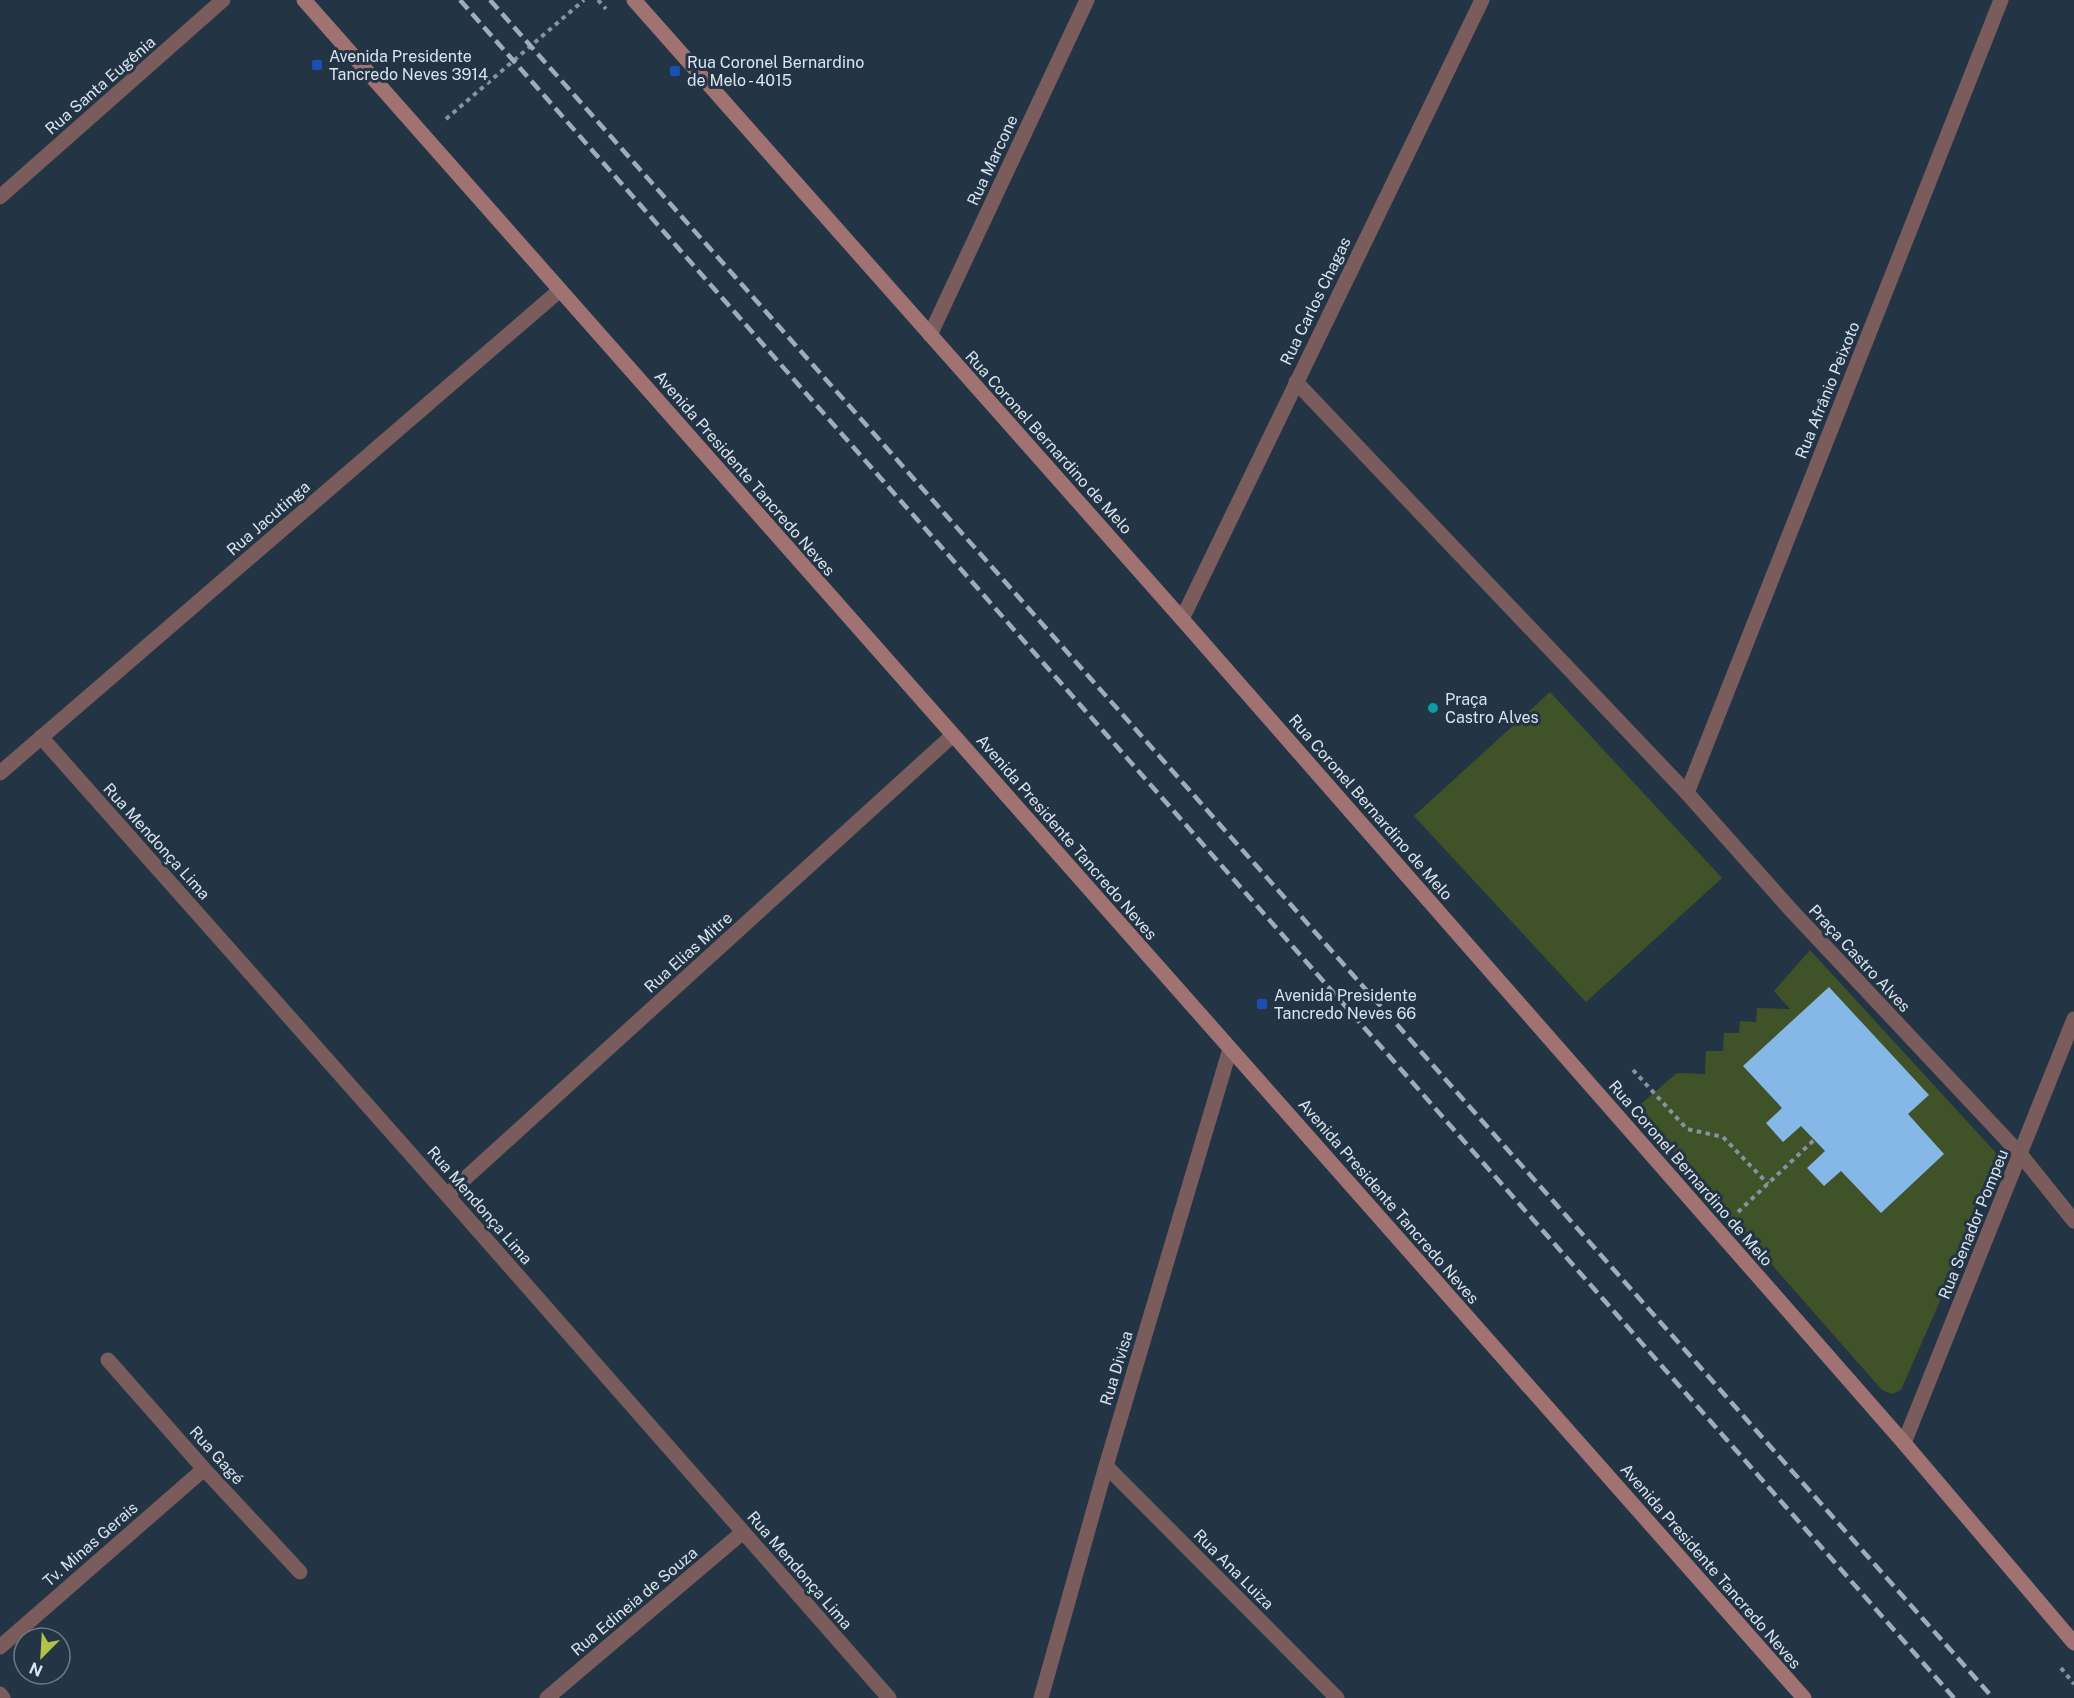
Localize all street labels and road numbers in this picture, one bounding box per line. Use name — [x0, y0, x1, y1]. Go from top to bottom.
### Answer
street label: Rua Santa Eugênia — [41, 32, 159, 138]
street label: Rua Marcone — [963, 112, 1022, 209]
street label: Rua Carlos Chagas — [1276, 234, 1355, 368]
street label: Rua Afrânio Peixoto — [1791, 319, 1864, 461]
street label: Rua Coronel Bernardino de Melo — [961, 347, 1136, 538]
street label: Avenida Presidente Tancredo Neves — [650, 367, 839, 580]
street label: Rua Jacutinga — [223, 477, 314, 560]
street label: Rua Coronel Bernardino de Melo — [1285, 711, 1456, 904]
street label: Avenida Presidente Tancredo Neves — [972, 731, 1161, 944]
street label: Rua Mendonça Lima — [99, 779, 214, 903]
street label: Praça Castro Alves — [1805, 901, 1914, 1016]
street label: Rua Elias Mitre — [641, 908, 736, 997]
street label: Rua Coronel Bernardino de Melo — [1605, 1077, 1776, 1270]
street label: Avenida Presidente Tancredo Neves — [1294, 1095, 1483, 1308]
street label: Rua Mendonça Lima — [423, 1142, 536, 1268]
street label: Rua Senador Pompeu — [1935, 1146, 2012, 1302]
street label: Rua Divisa — [1096, 1329, 1137, 1408]
street label: Rua Gagé — [185, 1422, 248, 1488]
street label: Avenida Presidente Tancredo Neves — [1616, 1460, 1805, 1673]
street label: Tv. Minas Gerais — [39, 1498, 142, 1591]
street label: Rua Mendonça Lima — [743, 1507, 856, 1633]
street label: Rua Ana Luiza — [1190, 1525, 1278, 1613]
street label: Rua Edineia de Souza — [567, 1543, 701, 1660]

